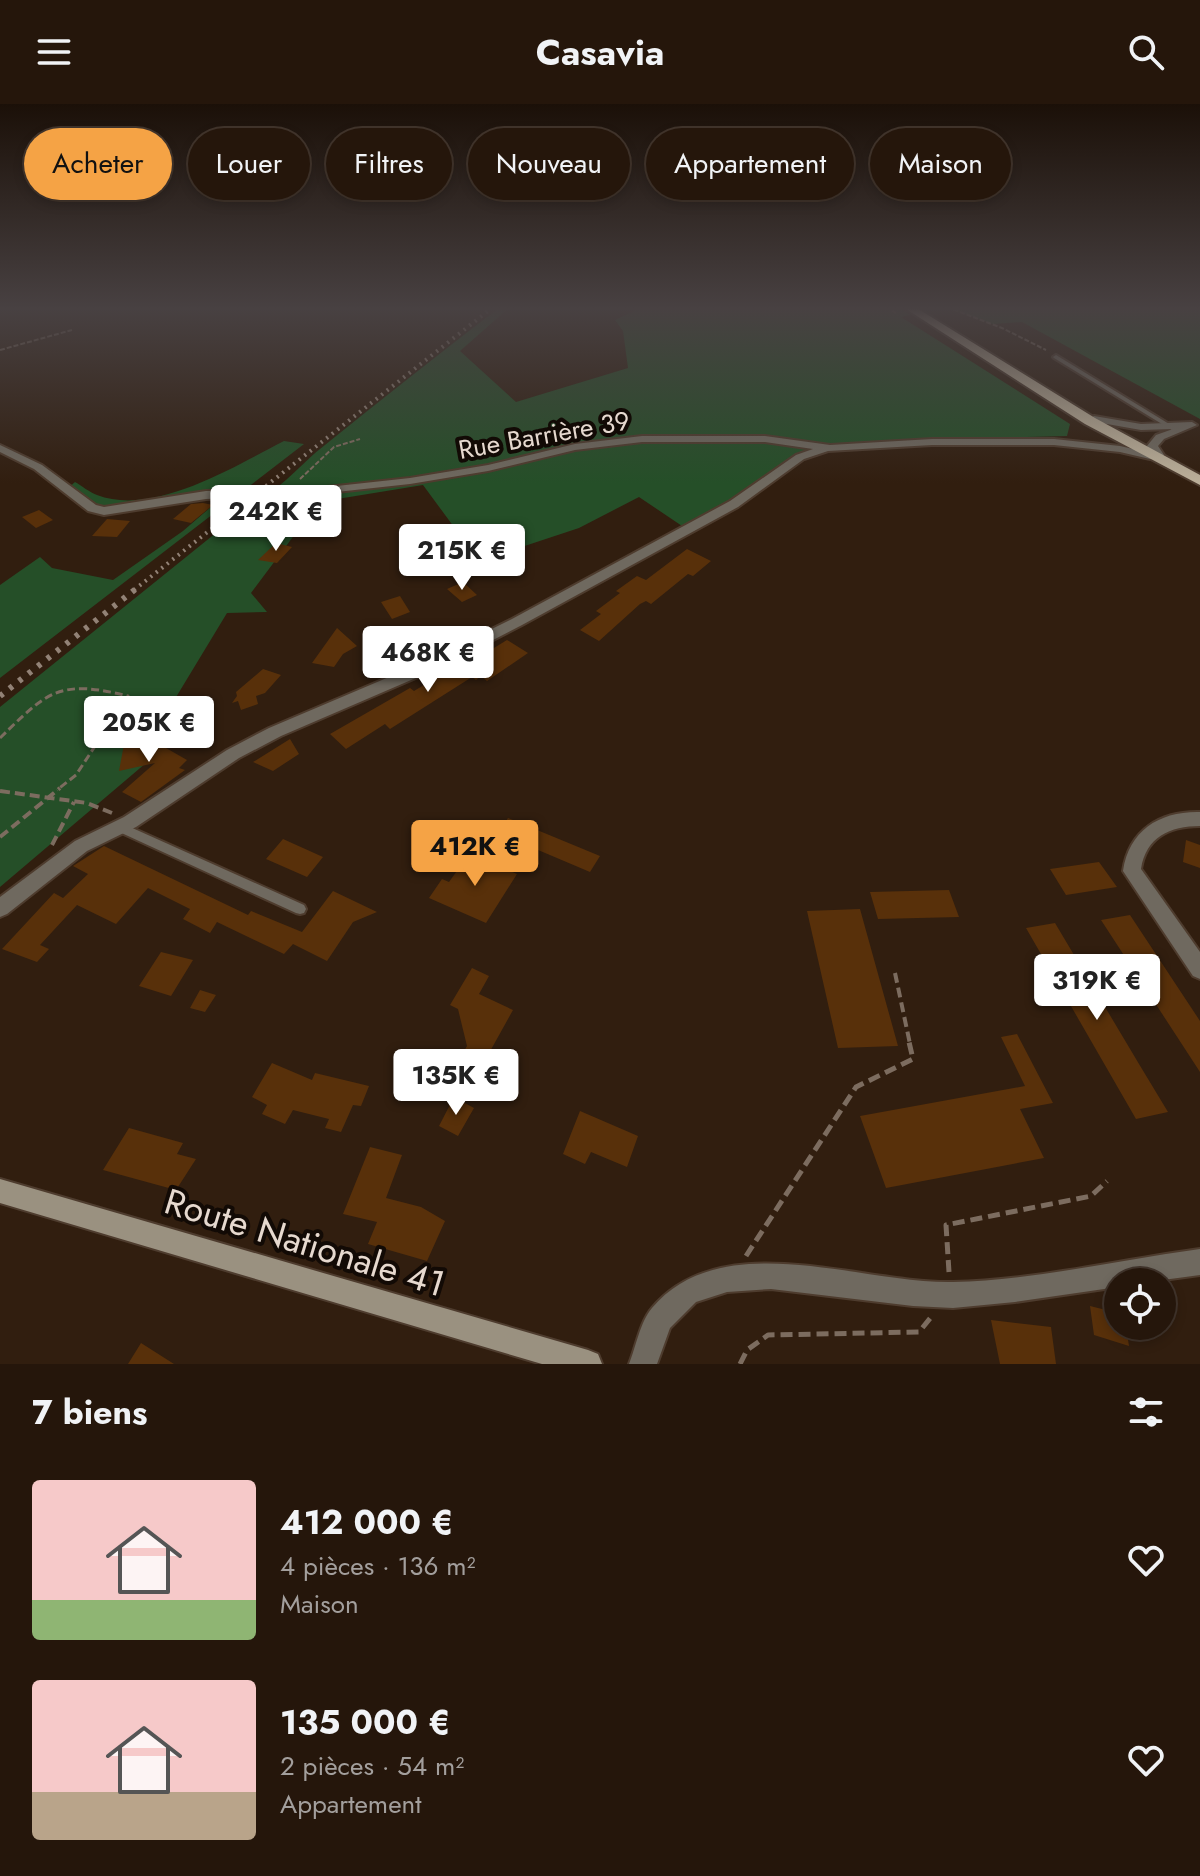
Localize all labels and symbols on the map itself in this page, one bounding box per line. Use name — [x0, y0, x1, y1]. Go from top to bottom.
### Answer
street label: Rue Barrière 39 — [455, 401, 633, 469]
pin: 242K € — [211, 485, 341, 553]
pin: 215K € — [397, 524, 527, 592]
pin: 468K € — [363, 626, 493, 694]
pin: 205K € — [84, 696, 214, 764]
pin: 412K € — [410, 820, 540, 888]
pin: 319K € — [1032, 954, 1162, 1022]
pin: 135K € — [391, 1049, 521, 1117]
street label: Route Nationale 41 — [158, 1175, 452, 1309]

